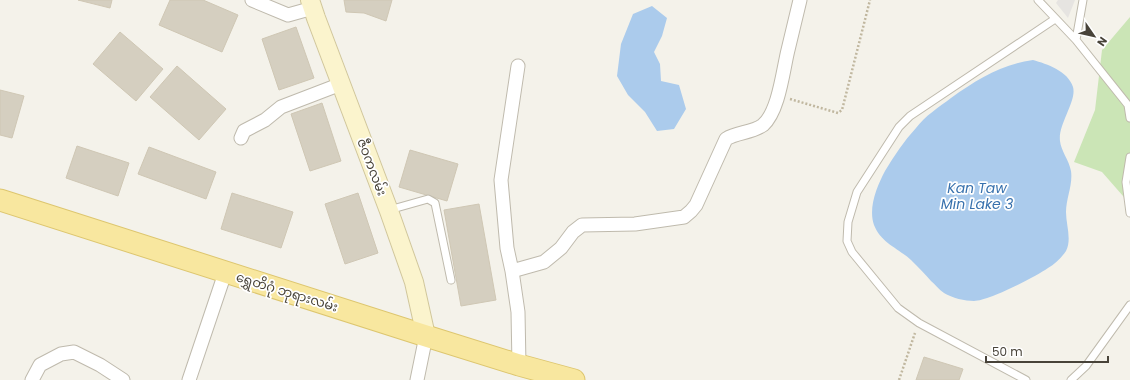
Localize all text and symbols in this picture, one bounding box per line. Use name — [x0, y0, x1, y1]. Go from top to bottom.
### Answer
north arrow — [1074, 16, 1114, 56]
text: N — [1093, 34, 1111, 49]
street label: ဇီဝကလမ်း — [352, 135, 392, 199]
water label: Kan Taw Min Lake 3 — [941, 178, 1013, 214]
street label: ရွှေတိဂုံ ဘုရားလမ်း — [233, 267, 340, 317]
scale bar — [986, 338, 1108, 364]
text: 50 m — [992, 343, 1023, 360]

